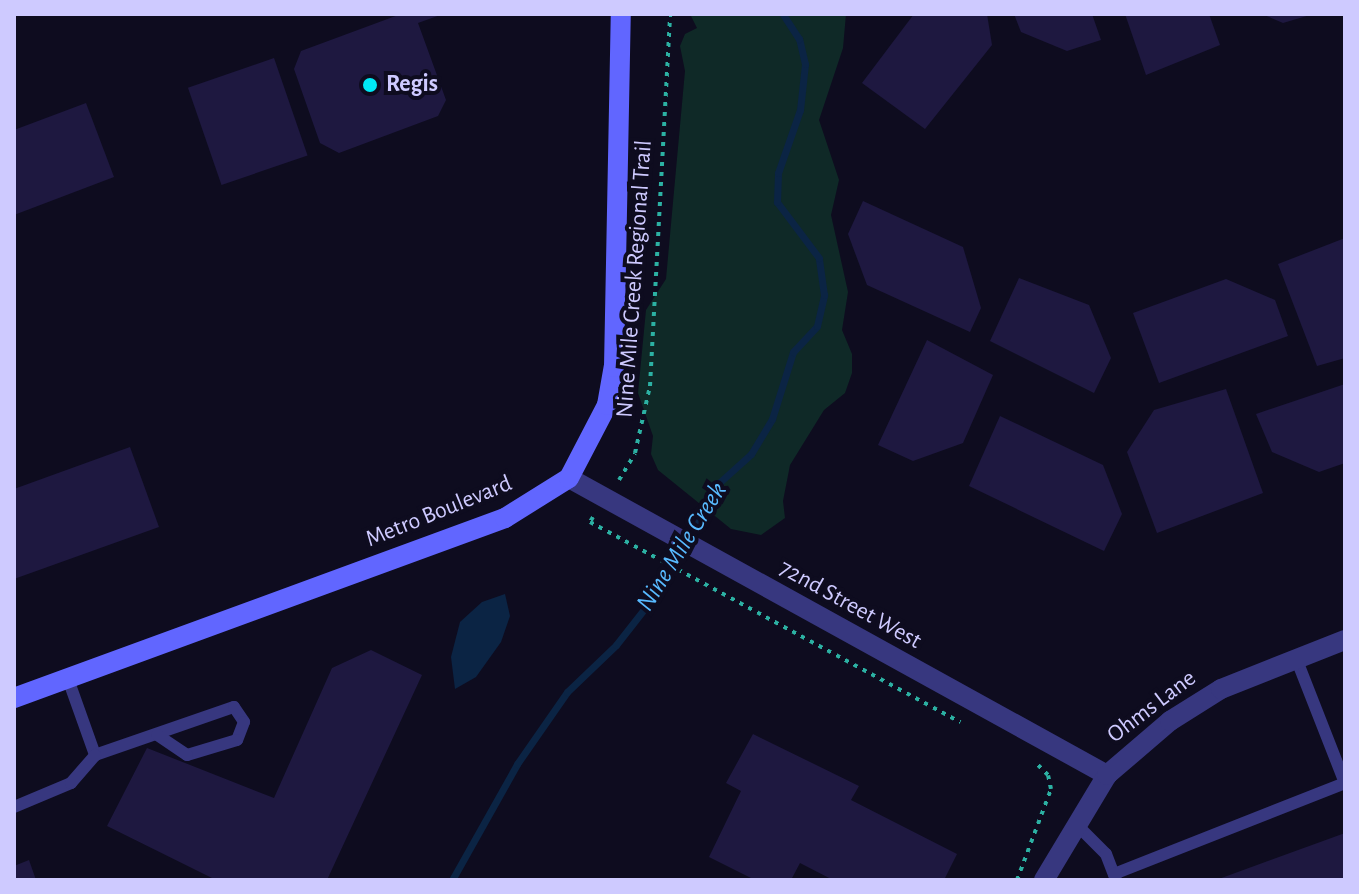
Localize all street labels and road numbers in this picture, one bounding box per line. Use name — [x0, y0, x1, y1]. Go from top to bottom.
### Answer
street label: Nine Mile Creek Regional Trail — [611, 139, 659, 419]
street label: Metro Boulevard — [362, 470, 516, 554]
street label: 72nd Street West — [774, 554, 926, 656]
street label: Ohms Lane — [1102, 664, 1202, 750]

